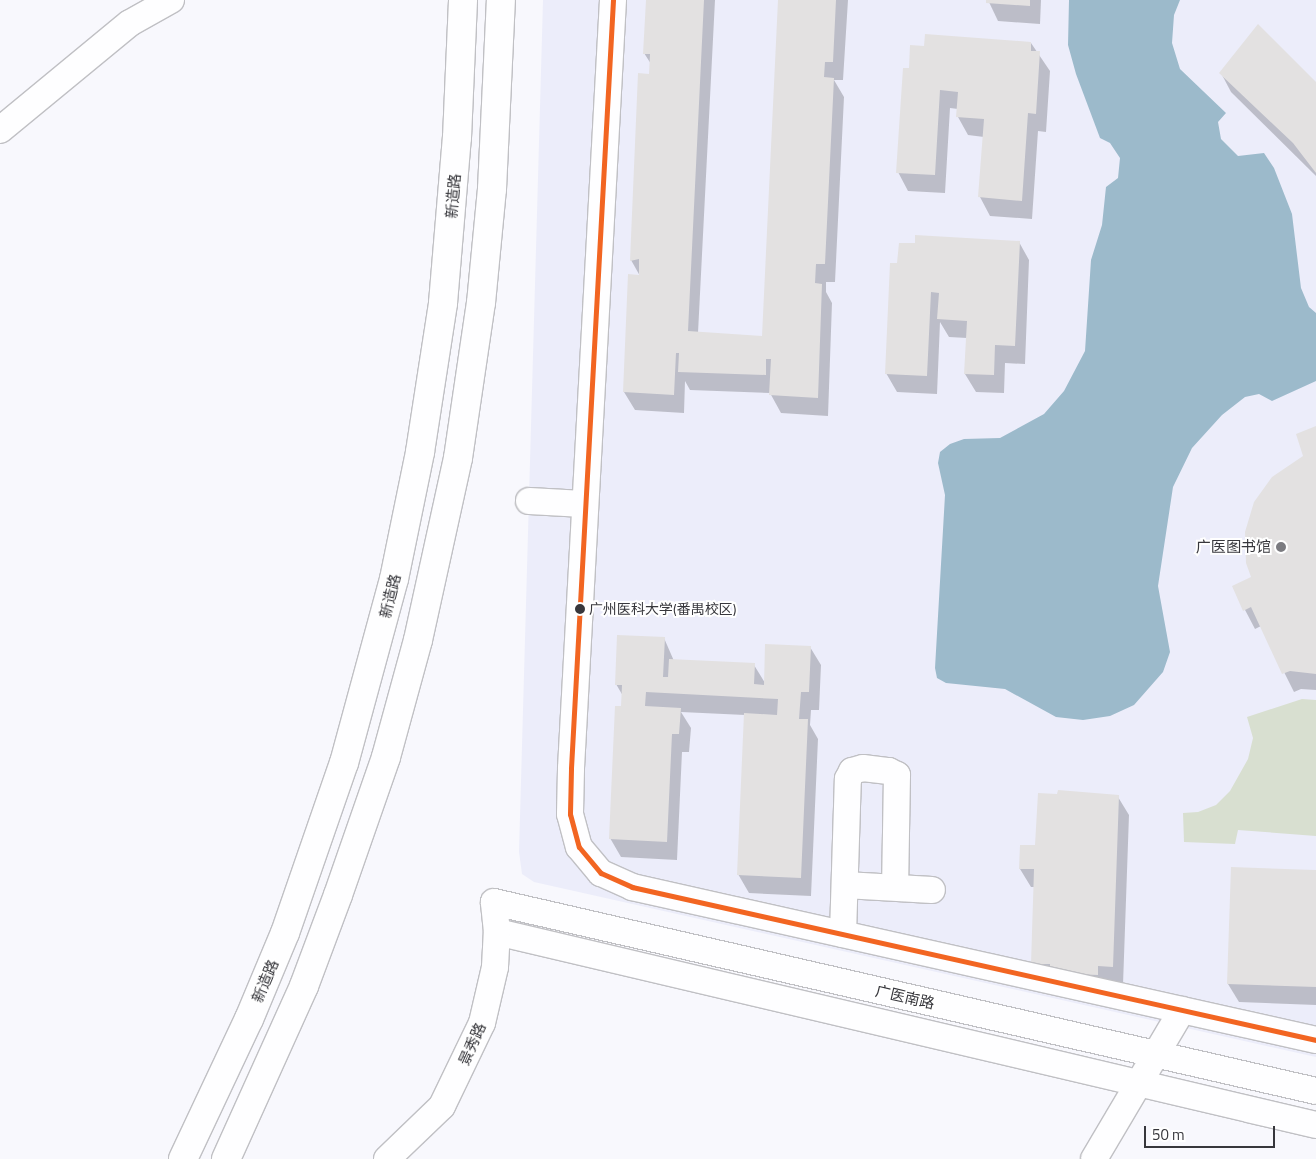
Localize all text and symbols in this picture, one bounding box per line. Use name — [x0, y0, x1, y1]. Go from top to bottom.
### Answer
street label: 新造路 — [442, 173, 464, 219]
place label: 广医图书馆 — [1196, 538, 1271, 556]
marker: 广医图书馆 — [1275, 541, 1287, 553]
street label: 新造路 — [376, 572, 404, 620]
place label: 广州医科大学(番禺校区) — [589, 601, 736, 617]
marker: 广州医科大学(番禺校区) — [575, 604, 585, 614]
street label: 新造路 — [248, 957, 282, 1005]
street label: 广医南路 — [874, 981, 936, 1013]
street label: 景秀路 — [455, 1020, 489, 1068]
scale bar — [1146, 1116, 1277, 1148]
text: 50 m — [1152, 1123, 1185, 1146]

